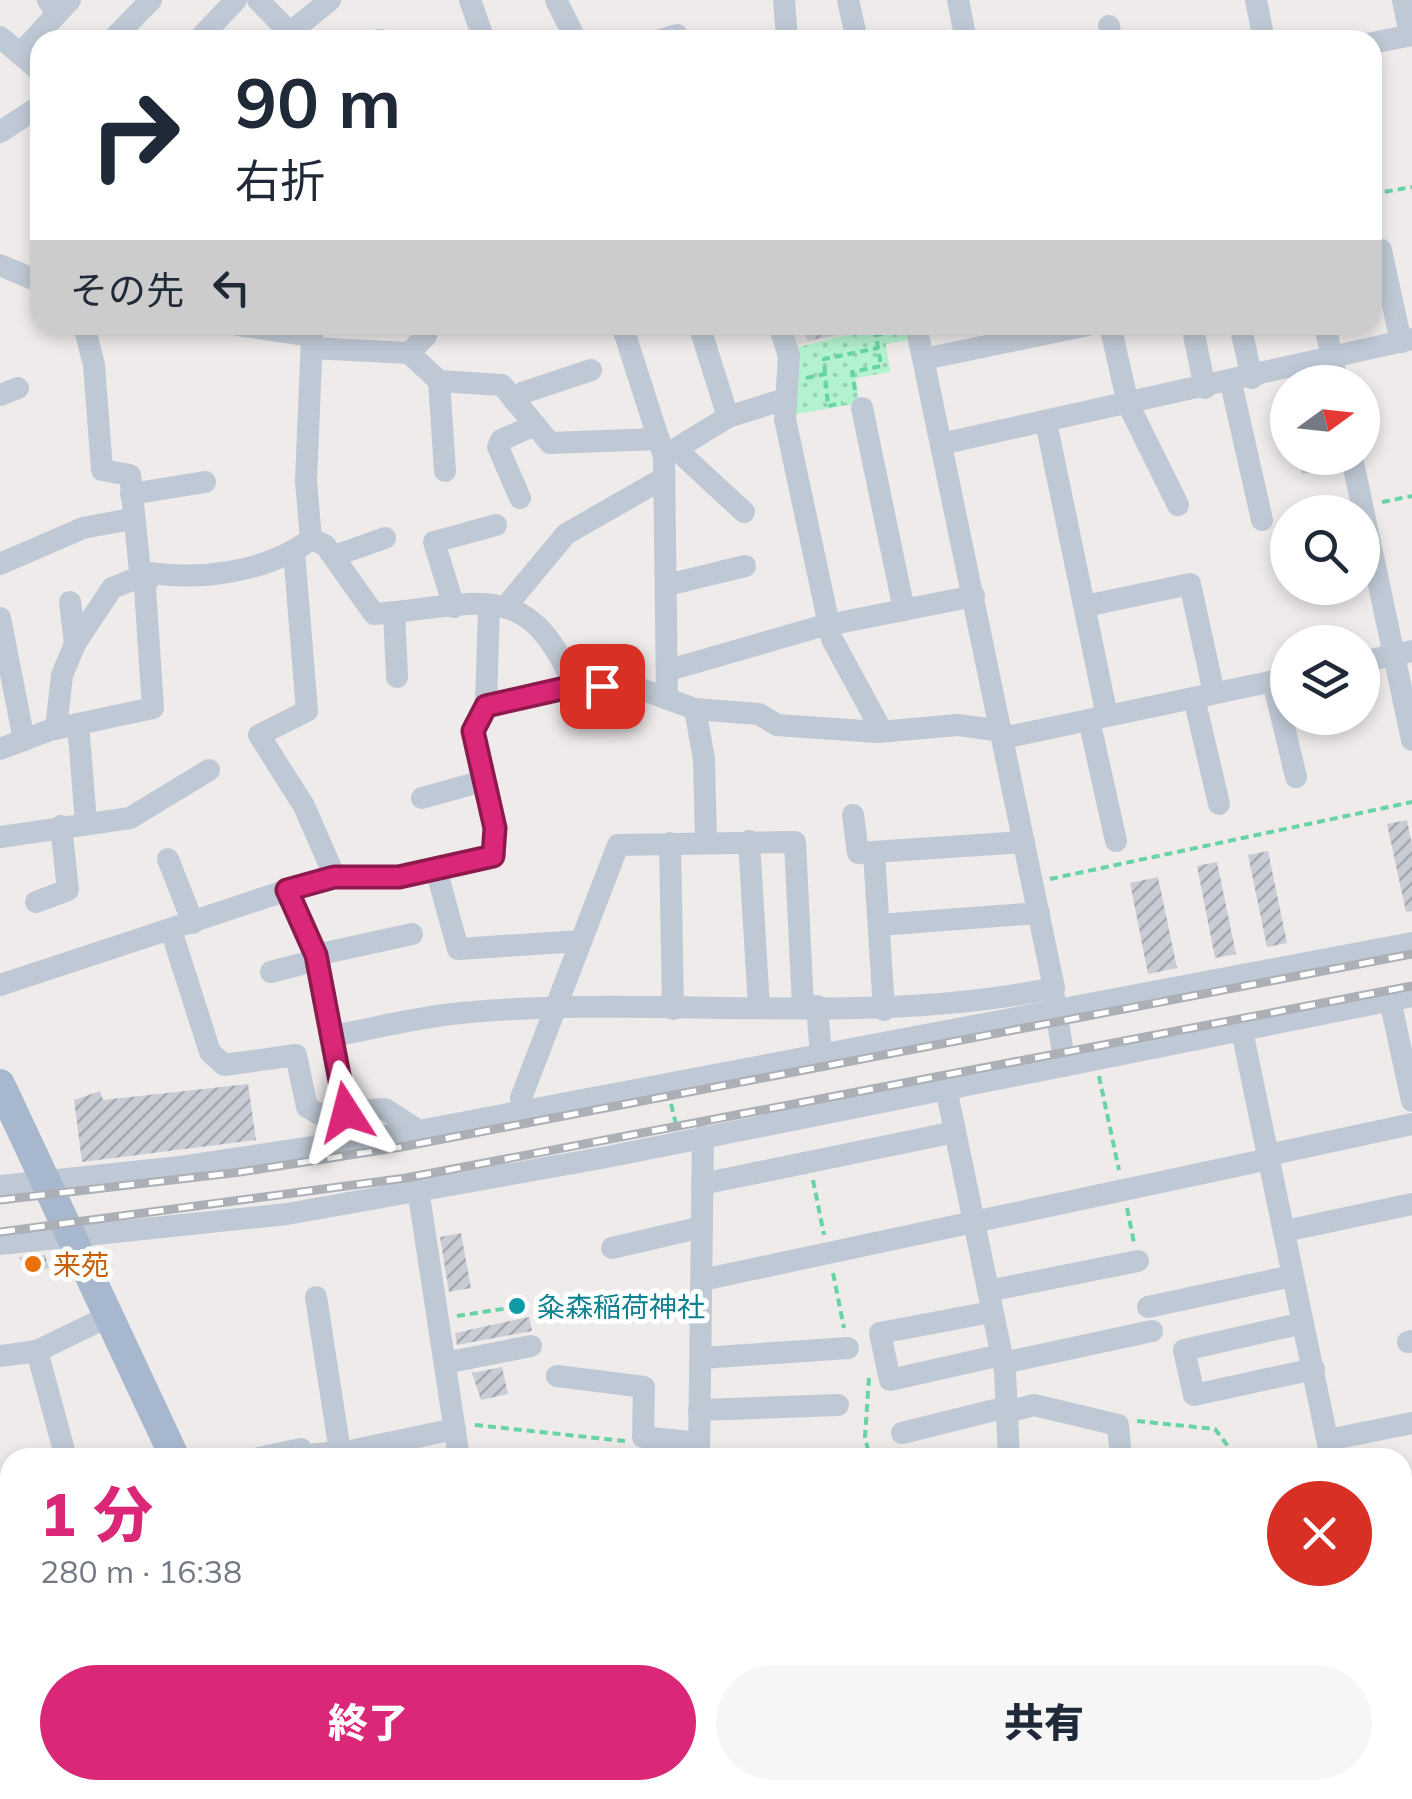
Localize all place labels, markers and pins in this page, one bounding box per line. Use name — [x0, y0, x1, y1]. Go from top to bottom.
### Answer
pin — [560, 644, 645, 729]
place label: 来苑 — [53, 1247, 109, 1282]
marker: 来苑 — [22, 1253, 44, 1275]
place label: 粂森稲荷神社 — [537, 1289, 705, 1324]
marker: 粂森稲荷神社 — [506, 1295, 528, 1317]

